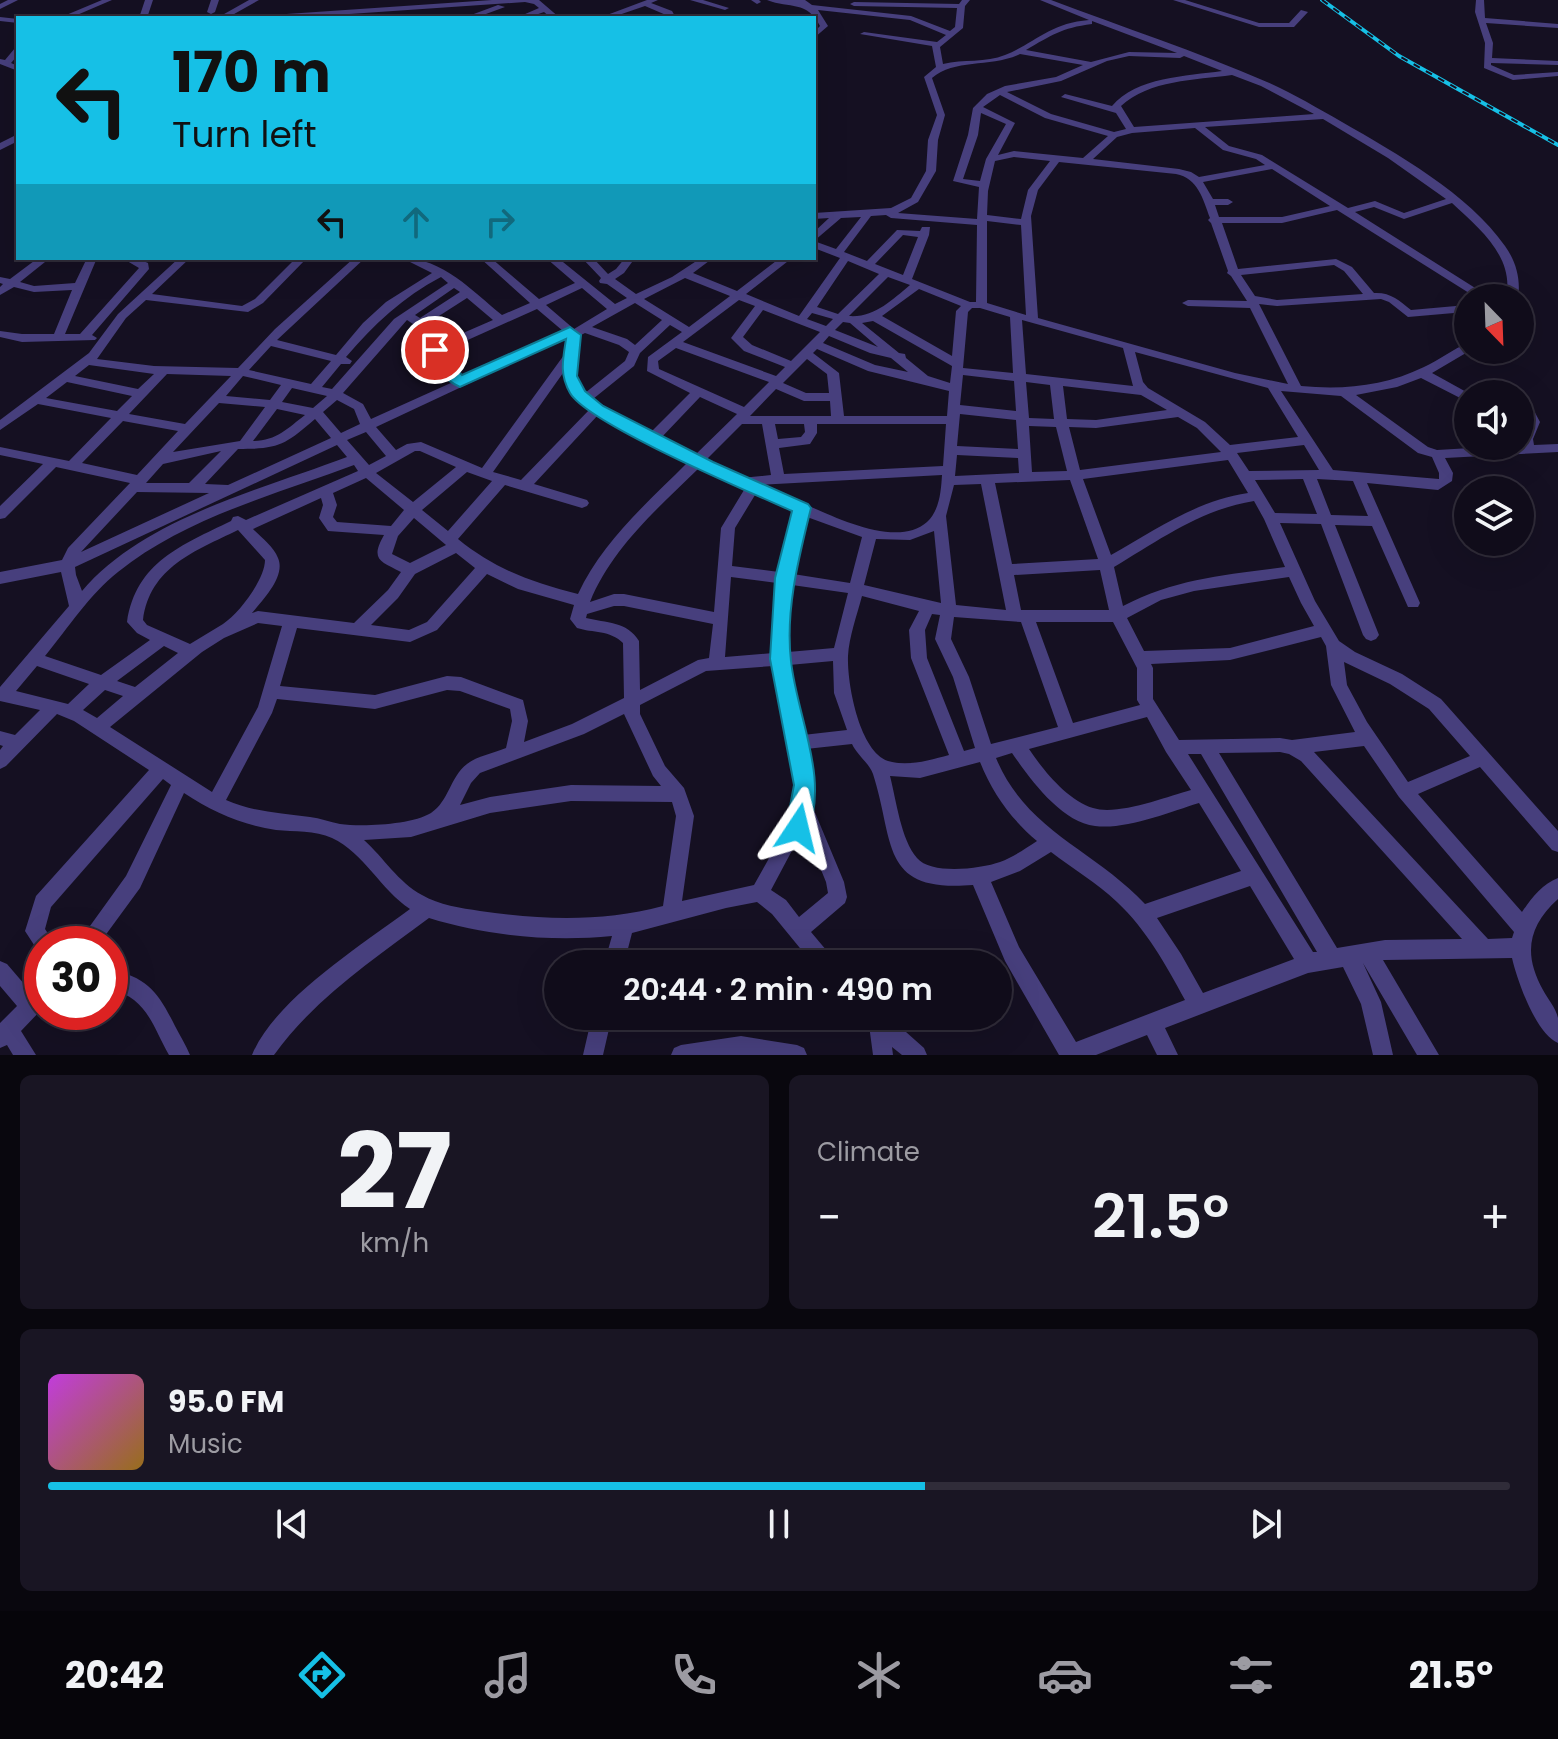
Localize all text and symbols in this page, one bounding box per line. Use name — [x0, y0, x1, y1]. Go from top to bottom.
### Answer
text: 170 m — [172, 33, 331, 112]
icon: left — [40, 48, 144, 152]
text: Turn left — [172, 109, 317, 160]
icon: left — [310, 200, 354, 244]
icon: ahead — [394, 200, 438, 244]
icon: right — [478, 200, 522, 244]
north arrow — [1454, 284, 1534, 364]
map controls — [1454, 284, 1534, 556]
pin — [401, 316, 469, 384]
icon: arrive — [413, 328, 457, 372]
button: sound — [1454, 380, 1534, 460]
button: layers — [1454, 476, 1534, 556]
position arrow — [756, 786, 840, 870]
speed limit sign: 30 — [24, 926, 128, 1030]
text: 20:44 · 2 min · 490 m — [623, 968, 933, 1011]
text: 27 — [337, 1099, 452, 1244]
text: Climate — [817, 1134, 920, 1170]
text: 21.5° — [1092, 1175, 1229, 1259]
text: − — [817, 1187, 841, 1248]
text: + — [1480, 1187, 1510, 1248]
text: km/h — [360, 1225, 429, 1261]
text: 95.0 FM — [168, 1380, 284, 1423]
text: Music — [168, 1426, 243, 1462]
icon: previous — [270, 1502, 314, 1546]
icon: pause — [757, 1502, 801, 1546]
icon: next — [1244, 1502, 1288, 1546]
icon: directions — [294, 1647, 350, 1703]
icon: music — [480, 1647, 536, 1703]
icon: phone — [666, 1647, 722, 1703]
icon: climate — [851, 1647, 907, 1703]
icon: car — [1037, 1647, 1093, 1703]
icon: filters — [1223, 1647, 1279, 1703]
text: 20:42 — [65, 1650, 164, 1701]
text: 21.5° — [1409, 1650, 1493, 1701]

